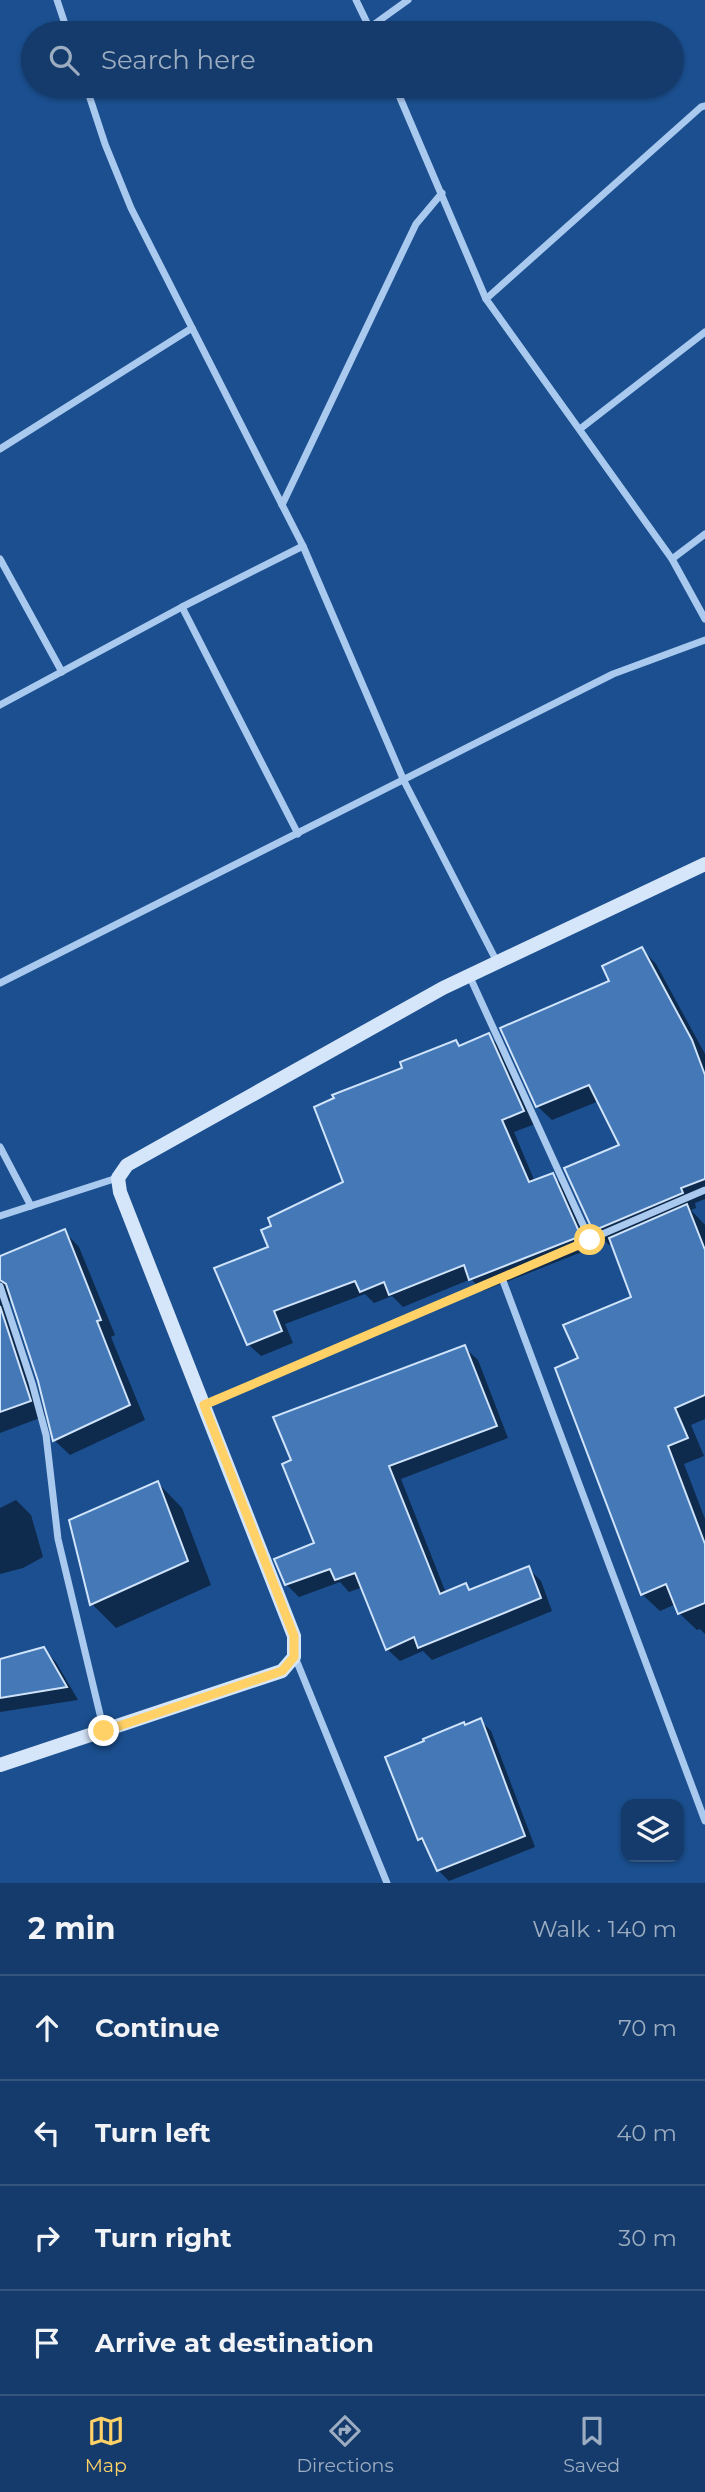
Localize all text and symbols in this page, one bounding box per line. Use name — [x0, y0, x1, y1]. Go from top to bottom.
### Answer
search box — [21, 21, 684, 98]
icon: search — [45, 41, 83, 79]
text: Search here — [101, 44, 256, 76]
route start — [574, 1224, 605, 1255]
route end — [88, 1715, 119, 1746]
map controls — [621, 1799, 684, 1862]
button: layers — [621, 1799, 684, 1862]
text: 2 min — [28, 1910, 115, 1947]
text: Walk · 140 m — [532, 1915, 677, 1943]
icon: ahead — [28, 2009, 66, 2047]
text: Continue — [95, 2012, 220, 2044]
text: 70 m — [618, 2014, 677, 2042]
icon: left — [28, 2114, 66, 2152]
text: Turn left — [95, 2117, 211, 2149]
text: 40 m — [616, 2119, 677, 2147]
icon: right — [28, 2219, 66, 2257]
text: Turn right — [95, 2222, 231, 2254]
text: 30 m — [618, 2224, 677, 2252]
icon: arrive — [28, 2324, 66, 2362]
text: Arrive at destination — [95, 2327, 374, 2359]
tab: Map — [85, 2412, 127, 2477]
tab: Directions — [296, 2412, 394, 2477]
tab: Saved — [563, 2412, 620, 2477]

